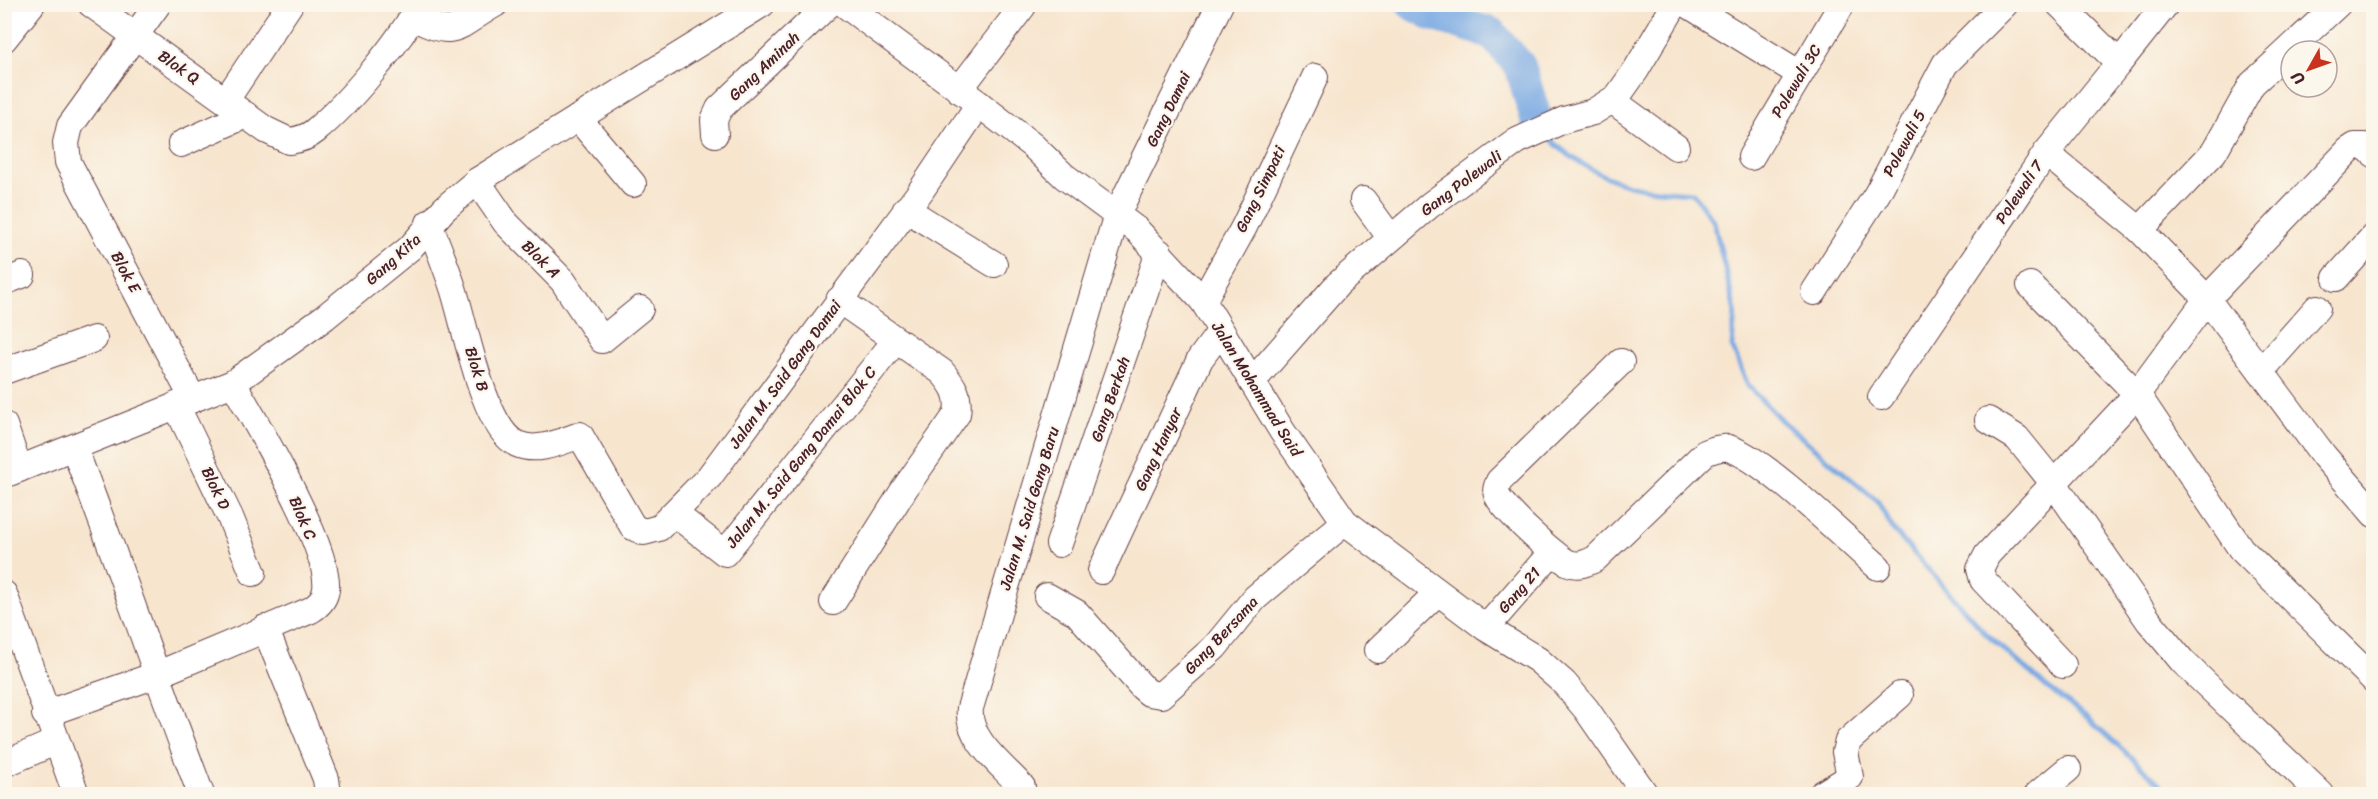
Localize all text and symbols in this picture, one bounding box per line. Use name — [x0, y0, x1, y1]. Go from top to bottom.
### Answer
street label: Gang Aminah — [721, 24, 807, 108]
street label: Polewali 3C — [1763, 39, 1829, 123]
north arrow — [2279, 39, 2339, 99]
street label: Blok Q — [152, 42, 206, 92]
text: U — [2282, 64, 2312, 92]
street label: Gang Damai — [1137, 66, 1199, 152]
street label: Polewali 5 — [1874, 104, 1934, 182]
street label: Gang Simpati — [1226, 140, 1294, 237]
street label: Gang Polewali — [1414, 142, 1509, 224]
street label: Polewali 7 — [1987, 153, 2052, 230]
street label: Gang Kita — [358, 226, 428, 292]
street label: Blok A — [515, 233, 567, 285]
street label: Blok E — [103, 246, 150, 299]
street label: Jalan M. Said Gang Damai — [720, 293, 849, 455]
street label: Jalan Mohammad Said — [1203, 315, 1311, 464]
street label: Blok B — [456, 343, 498, 395]
street label: Gang Berkah — [1082, 352, 1138, 446]
street label: Jalan M. Said Gang Damai Blok C — [717, 359, 884, 556]
street label: Gang Hanyar — [1126, 401, 1191, 496]
street label: Jalan M. Said Gang Baru — [990, 422, 1068, 594]
street label: Blok D — [193, 461, 239, 515]
street label: Blok C — [281, 491, 325, 545]
street label: Gang 21 — [1490, 560, 1548, 620]
street label: Gang Bersama — [1176, 589, 1266, 681]

